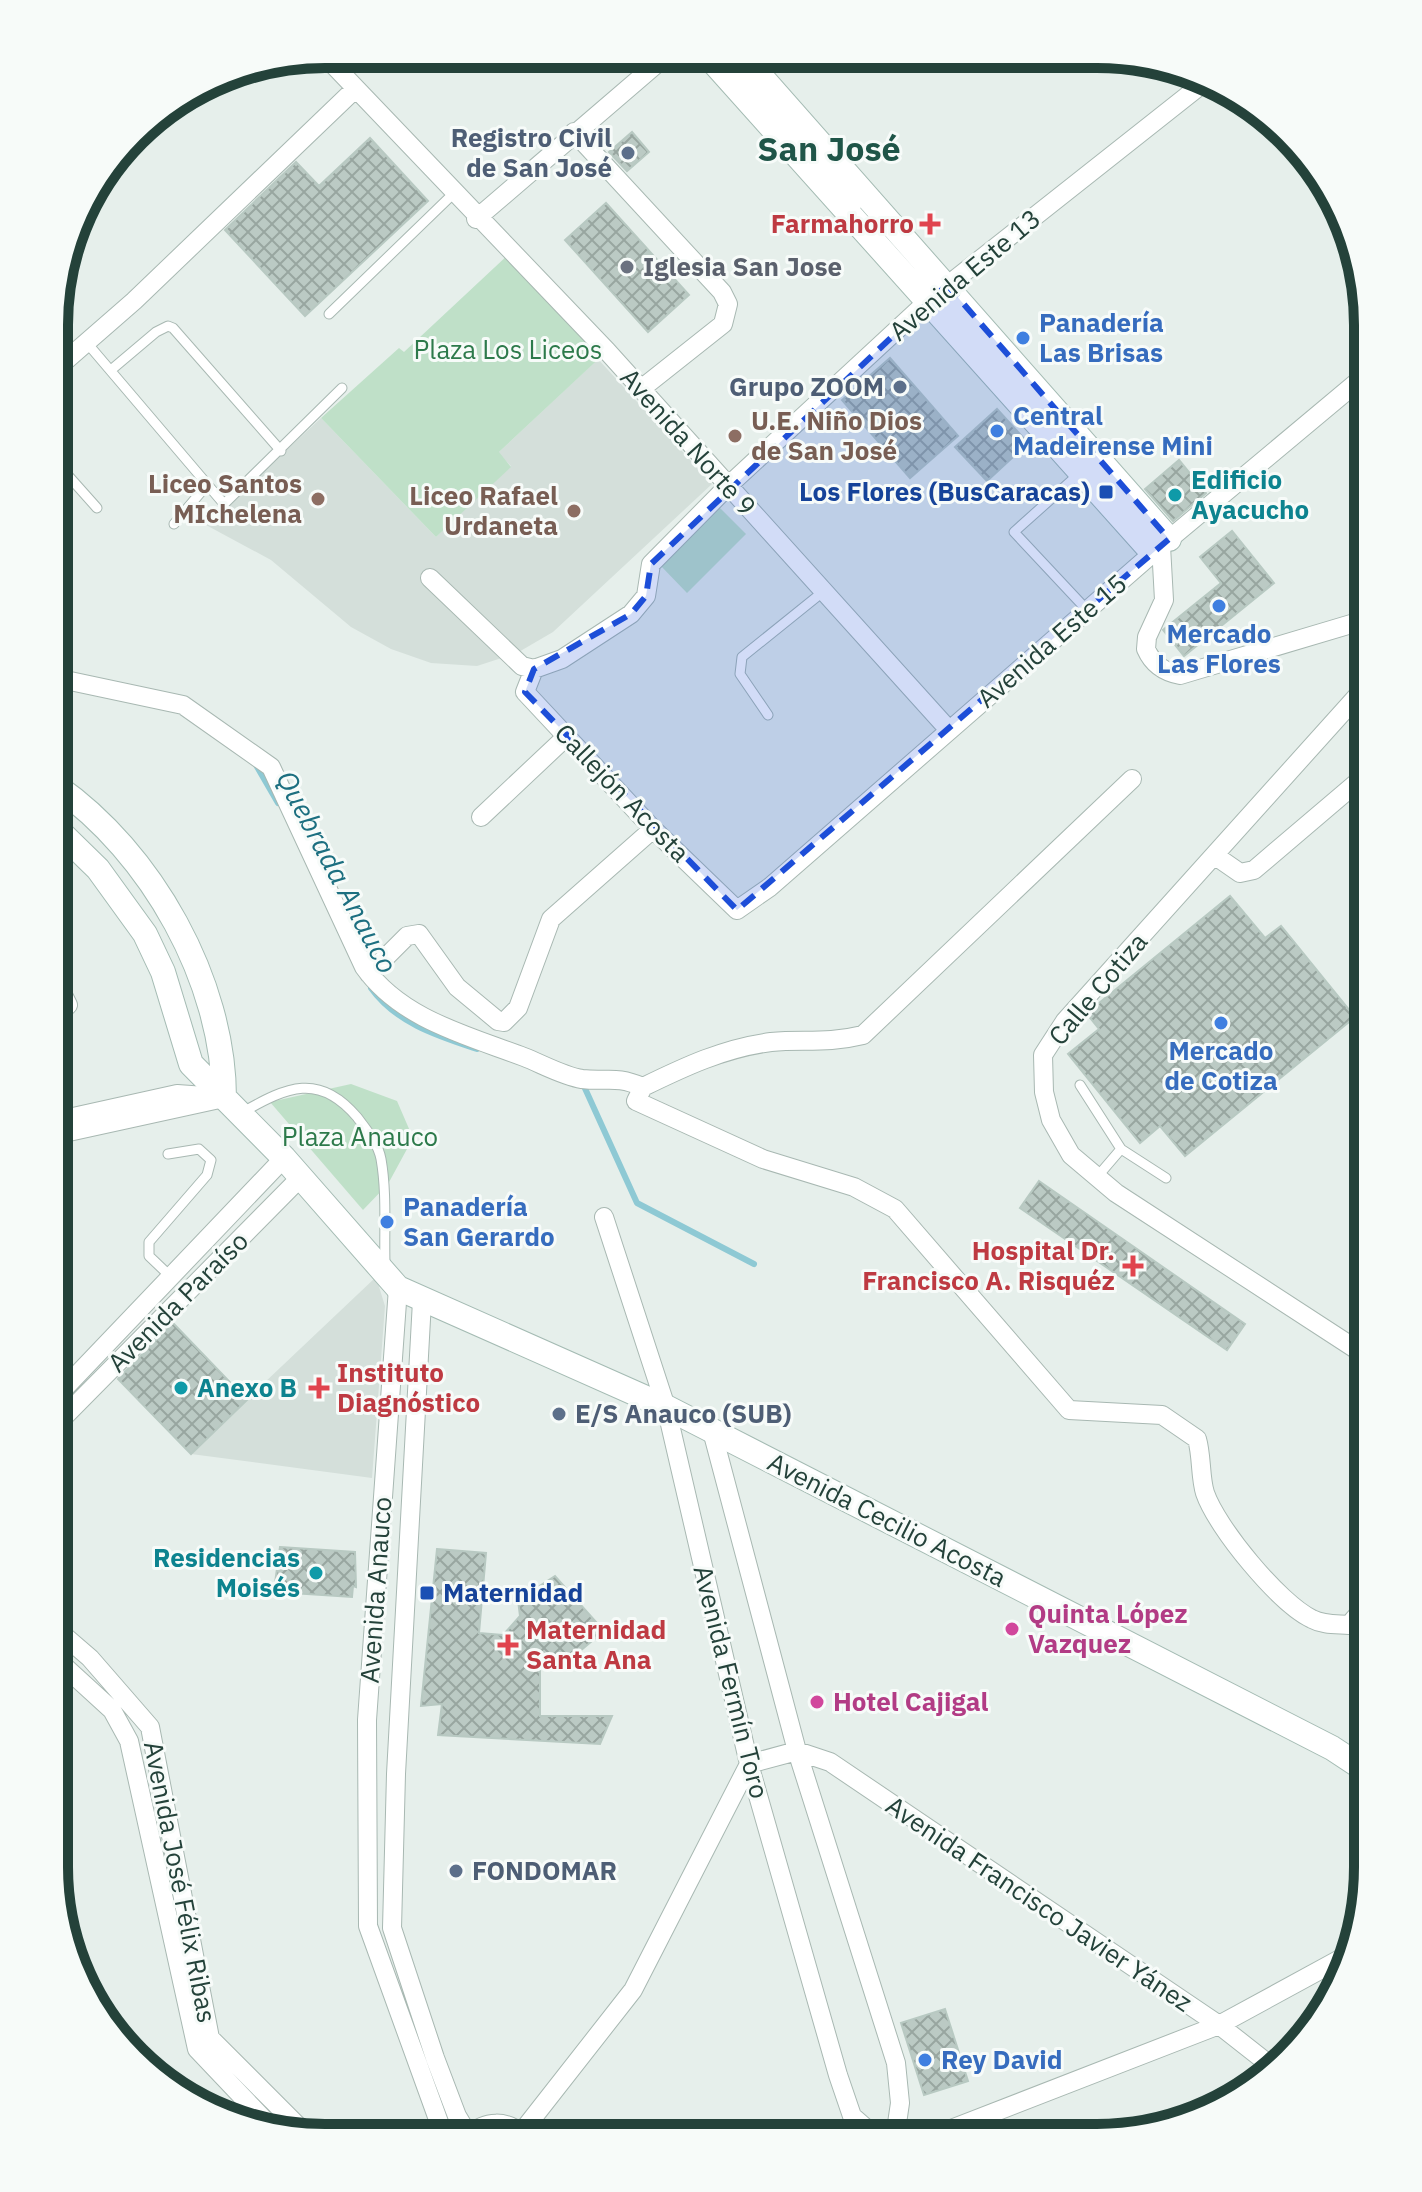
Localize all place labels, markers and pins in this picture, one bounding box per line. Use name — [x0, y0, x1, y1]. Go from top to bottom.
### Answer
place label: Registro Civil de San José — [451, 120, 612, 184]
marker: Registro Civil de San José — [619, 144, 637, 162]
place label: Farmahorro — [771, 206, 914, 240]
marker: Farmahorro — [921, 215, 939, 233]
place label: Iglesia San Jose — [643, 249, 842, 283]
marker: Iglesia San Jose — [618, 258, 636, 276]
place label: Panadería Las Brisas — [1039, 305, 1164, 369]
marker: Panadería Las Brisas — [1014, 329, 1032, 347]
place label: Grupo ZOOM — [729, 369, 884, 403]
marker: Grupo ZOOM — [891, 378, 909, 396]
place label: Central Madeirense Mini — [1013, 398, 1213, 462]
place label: U.E. Niño Dios de San José — [751, 403, 922, 467]
marker: Central Madeirense Mini — [988, 422, 1006, 440]
marker: U.E. Niño Dios de San José — [726, 427, 744, 445]
place label: Edificio Ayacucho — [1191, 462, 1309, 526]
place label: Liceo Santos MIchelena — [148, 466, 302, 530]
place label: Los Flores (BusCaracas) — [799, 474, 1090, 508]
place label: Liceo Rafael Urdaneta — [409, 478, 558, 542]
marker: Los Flores (BusCaracas) — [1097, 483, 1115, 501]
marker: Edificio Ayacucho — [1166, 486, 1184, 504]
marker: Liceo Santos MIchelena — [309, 490, 327, 508]
marker: Liceo Rafael Urdaneta — [565, 502, 583, 520]
marker: Mercado Las Flores — [1210, 597, 1228, 615]
place label: Mercado Las Flores — [1157, 616, 1281, 680]
marker: Mercado de Cotiza — [1212, 1014, 1230, 1032]
place label: Mercado de Cotiza — [1164, 1033, 1278, 1097]
place label: Panadería San Gerardo — [403, 1189, 555, 1253]
marker: Panadería San Gerardo — [378, 1213, 396, 1231]
place label: Hospital Dr. Francisco A. Risquéz — [862, 1233, 1115, 1297]
marker: Hospital Dr. Francisco A. Risquéz — [1122, 1255, 1144, 1277]
place label: Instituto Diagnóstico — [337, 1355, 480, 1419]
place label: Anexo B — [197, 1370, 297, 1404]
marker: Instituto Diagnóstico — [308, 1377, 330, 1399]
marker: Anexo B — [172, 1379, 190, 1397]
place label: E/S Anauco (SUB) — [575, 1396, 791, 1430]
marker: E/S Anauco (SUB) — [550, 1405, 568, 1423]
place label: Residencias Moisés — [153, 1540, 300, 1604]
marker: Residencias Moisés — [307, 1564, 325, 1582]
place label: Maternidad — [443, 1575, 583, 1609]
marker: Maternidad — [418, 1584, 436, 1602]
place label: Quinta López Vazquez — [1028, 1596, 1188, 1660]
place label: Maternidad Santa Ana — [526, 1612, 666, 1676]
marker: Quinta López Vazquez — [1003, 1620, 1021, 1638]
marker: Maternidad Santa Ana — [497, 1634, 519, 1656]
place label: Hotel Cajigal — [833, 1684, 988, 1718]
marker: Hotel Cajigal — [808, 1693, 826, 1711]
place label: FONDOMAR — [472, 1853, 617, 1887]
marker: FONDOMAR — [447, 1862, 465, 1880]
place label: Rey David — [941, 2042, 1062, 2076]
marker: Rey David — [916, 2051, 934, 2069]

